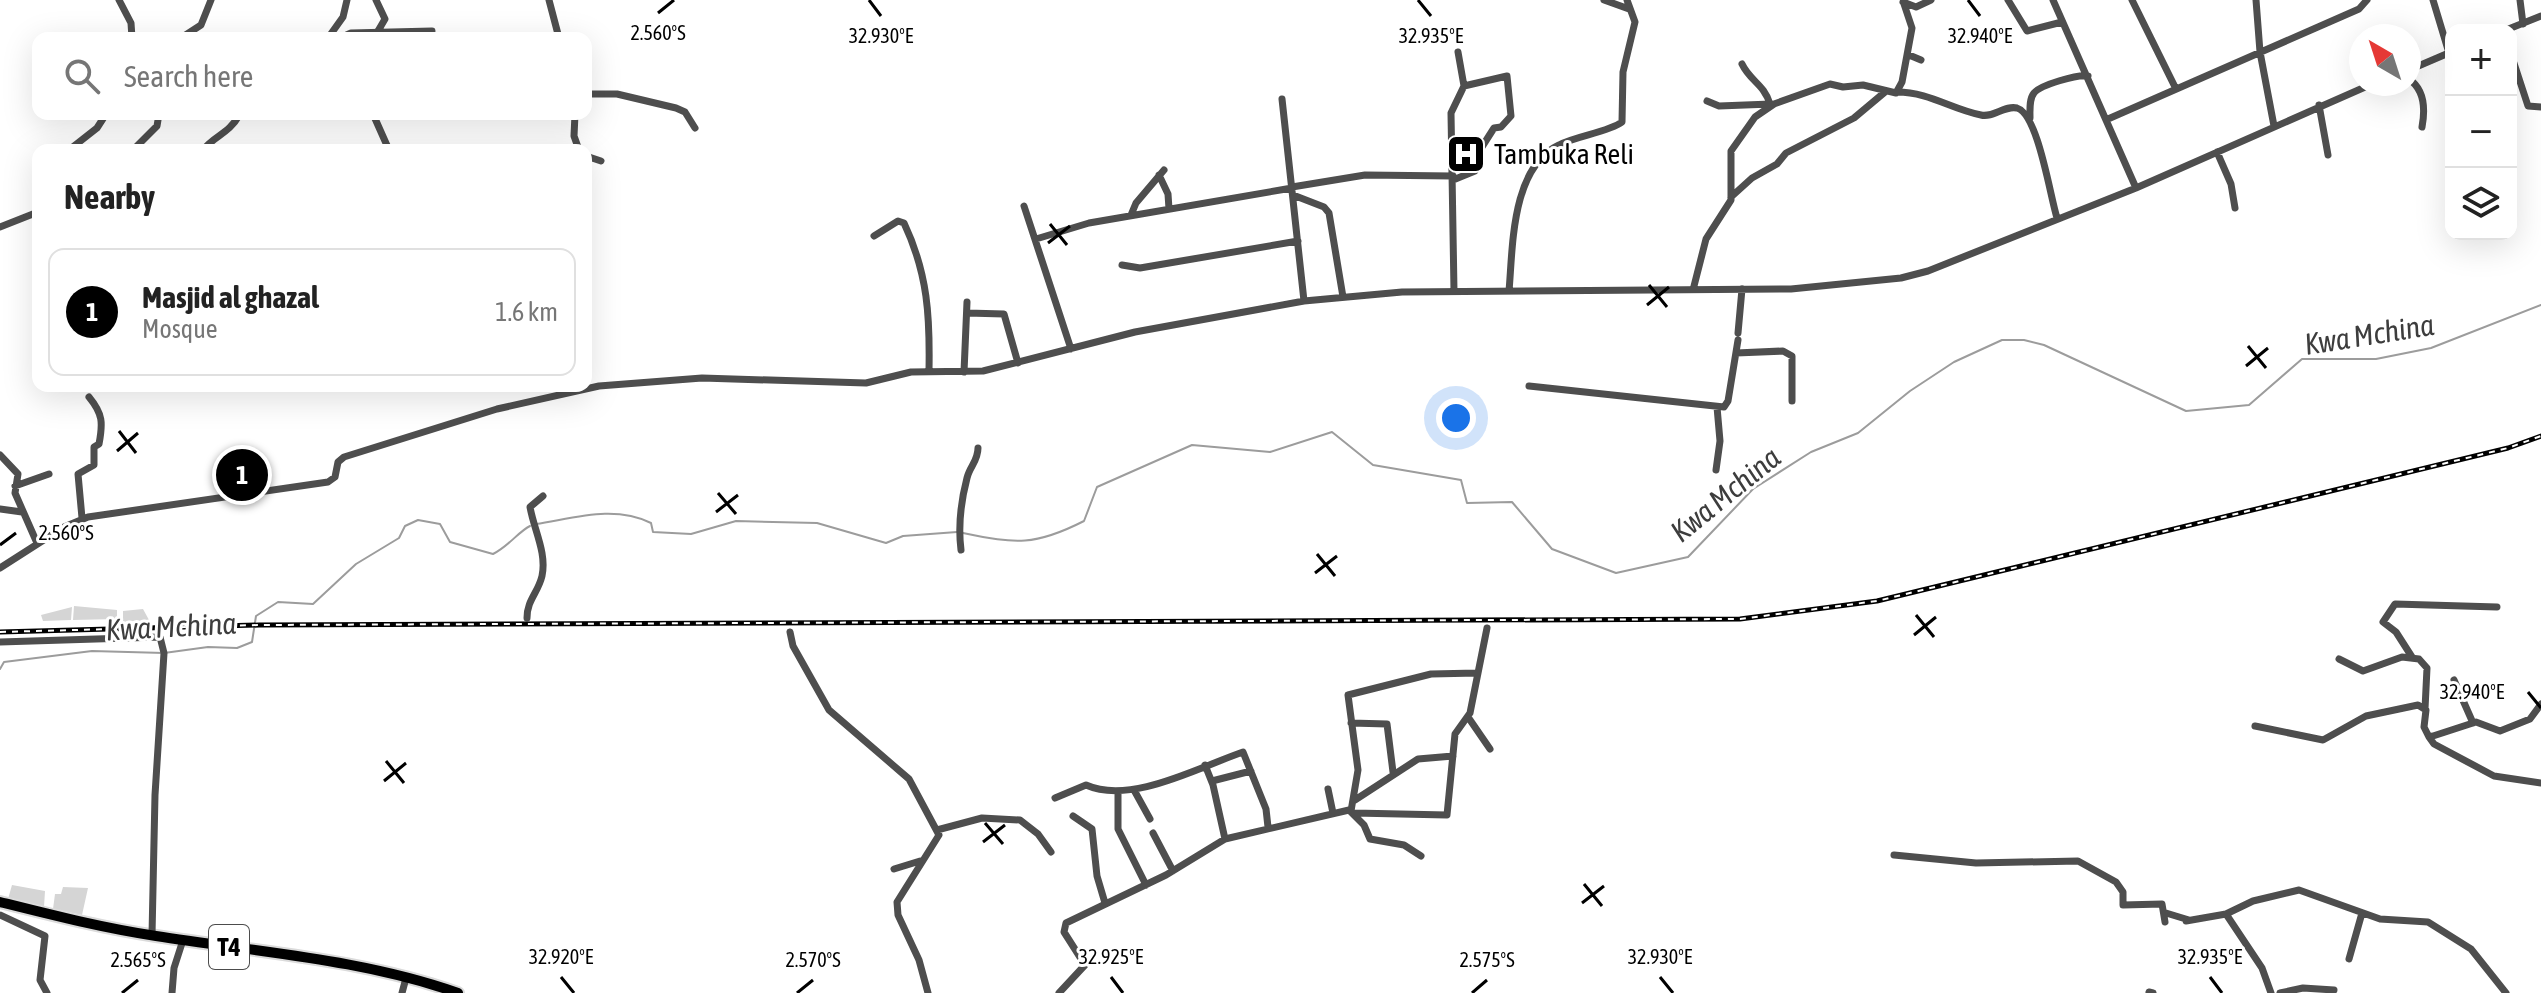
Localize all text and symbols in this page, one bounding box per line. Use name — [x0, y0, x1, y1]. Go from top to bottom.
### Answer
text: 2.560°S — [630, 21, 686, 44]
text: 32.930°E — [849, 24, 914, 47]
text: 32.935°E — [1399, 24, 1464, 47]
text: 32.940°E — [1948, 24, 2013, 47]
north arrow — [2349, 24, 2421, 96]
map controls — [2445, 24, 2517, 240]
button: + — [2445, 24, 2517, 96]
search box — [32, 32, 592, 120]
icon: search — [60, 54, 104, 98]
text: Search here — [124, 59, 253, 93]
button: − — [2445, 96, 2517, 168]
hospital icon: Tambuka Reli — [1445, 133, 1487, 175]
place label: Tambuka Reli — [1494, 138, 1634, 170]
button: layers — [2445, 168, 2517, 240]
text: Nearby — [64, 177, 155, 216]
text: Masjid al ghazal — [142, 280, 319, 314]
text: 1 — [86, 297, 98, 327]
text: 1.6 km — [495, 297, 558, 327]
water label: Kwa Mchina — [2302, 307, 2436, 361]
text: Mosque — [142, 314, 218, 344]
your location — [1436, 398, 1476, 438]
water label: Kwa Mchina — [1664, 440, 1786, 548]
pin: 1 — [216, 445, 268, 505]
text: 2.560°S — [38, 521, 94, 544]
water label: Kwa Mchina — [105, 606, 237, 646]
text: 32.940°E — [2440, 680, 2505, 703]
road number: T4 — [209, 925, 249, 969]
text: 32.920°E — [529, 945, 594, 968]
text: 32.925°E — [1079, 945, 1144, 968]
text: 32.930°E — [1628, 945, 1693, 968]
text: 32.935°E — [2178, 945, 2243, 968]
text: 2.565°S — [110, 948, 166, 971]
text: 2.570°S — [785, 948, 841, 971]
text: 2.575°S — [1459, 948, 1515, 971]

